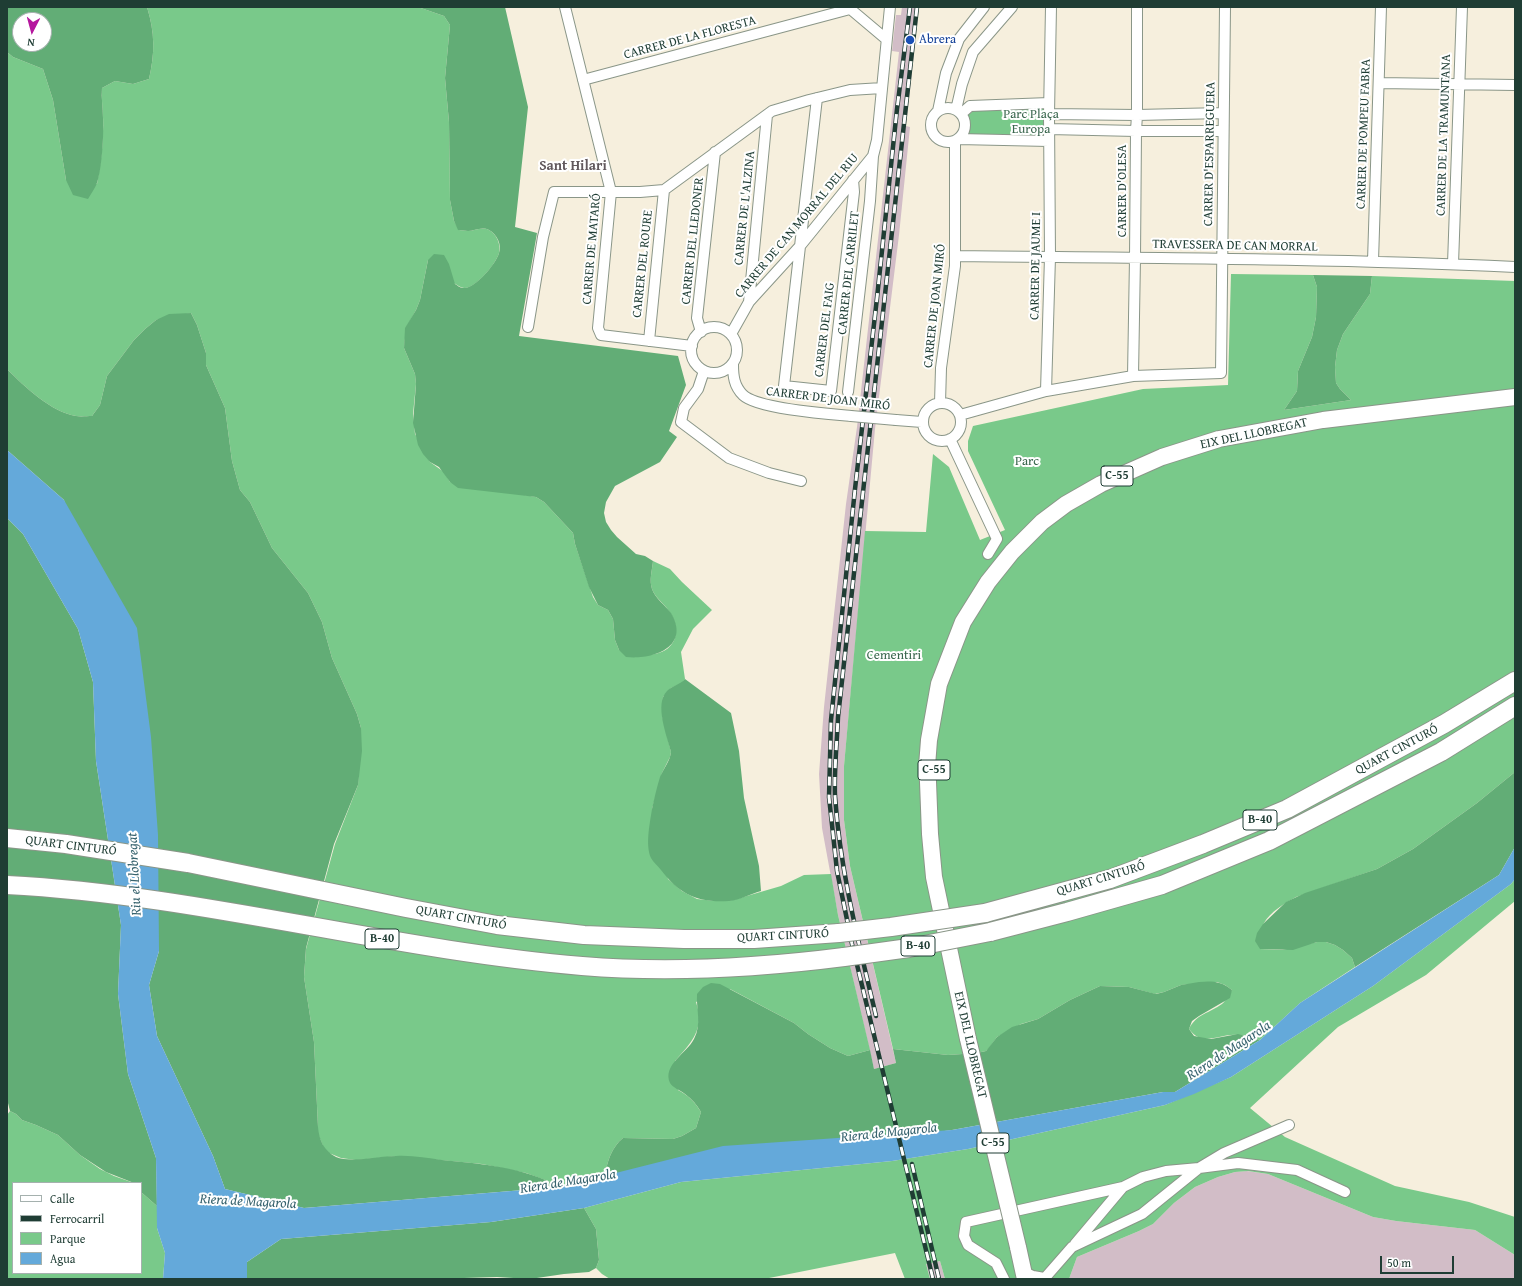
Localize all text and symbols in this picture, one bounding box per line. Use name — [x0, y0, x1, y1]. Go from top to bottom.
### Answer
north arrow — [12, 12, 52, 52]
street label: CARRER DE LA FLORESTA — [622, 13, 758, 63]
place label: Abrera — [919, 32, 956, 48]
marker: Abrera — [904, 34, 916, 46]
text: N — [26, 35, 35, 51]
street label: CARRER DE LA TRAMUNTANA — [1433, 54, 1455, 216]
street label: CARRER DE POMPEU FABRA — [1354, 59, 1374, 209]
street label: CARRER D'ESPARREGUERA — [1201, 82, 1219, 226]
park label: Parc Plaça Europa — [1003, 107, 1059, 138]
street label: CARRER D'OLESA — [1115, 145, 1131, 237]
street label: CARRER DE L'ALZINA — [731, 150, 759, 266]
street label: CARRER DE CAN MORRAL DEL RIU — [732, 150, 862, 302]
district label: Sant Hilari — [539, 158, 607, 174]
street label: CARRER DEL LLEDONER — [679, 177, 707, 305]
street label: CARRER DE MATARÓ — [579, 193, 605, 305]
street label: CARRER DEL ROURE — [630, 209, 656, 319]
street label: CARRER DEL CARRILET — [835, 211, 863, 335]
street label: CARRER DE JAUME I — [1027, 212, 1045, 320]
street label: TRAVESSERA DE CAN MORRAL — [1152, 237, 1318, 255]
street label: CARRER DE JOAN MIRÓ — [921, 243, 949, 369]
street label: CARRER DEL FAIG — [811, 282, 839, 378]
street label: CARRER DE JOAN MIRÓ — [765, 384, 891, 414]
street label: EIX DEL LLOBREGAT — [1199, 415, 1309, 453]
park label: Parc — [1015, 454, 1039, 470]
road number: C-55 — [1101, 466, 1133, 486]
park label: Cementiri — [867, 648, 921, 664]
street label: QUART CINTURÓ — [1353, 722, 1441, 778]
road number: C-55 — [918, 760, 950, 780]
road number: B-40 — [1243, 810, 1277, 830]
water label: Riu el Llobregat — [124, 832, 146, 916]
street label: QUART CINTURÓ — [24, 833, 118, 859]
street label: QUART CINTURÓ — [1055, 858, 1147, 900]
street label: QUART CINTURÓ — [414, 902, 508, 934]
street label: QUART CINTURÓ — [737, 926, 829, 946]
road number: B-40 — [365, 929, 399, 949]
road number: B-40 — [901, 936, 935, 956]
street label: EIX DEL LLOBREGAT — [950, 990, 990, 1100]
water label: Riera de Magarola — [1184, 1018, 1274, 1084]
water label: Riera de Magarola — [840, 1120, 938, 1146]
road number: C-55 — [977, 1133, 1009, 1153]
water label: Riera de Magarola — [519, 1166, 617, 1198]
legend — [12, 1182, 142, 1274]
text: Calle — [50, 1190, 75, 1207]
water label: Riera de Magarola — [199, 1191, 297, 1213]
text: Ferrocarril — [50, 1210, 104, 1227]
text: Parque — [50, 1230, 85, 1247]
scale bar — [1382, 1248, 1456, 1274]
text: Agua — [50, 1250, 75, 1267]
text: 50 m — [1387, 1254, 1411, 1271]

